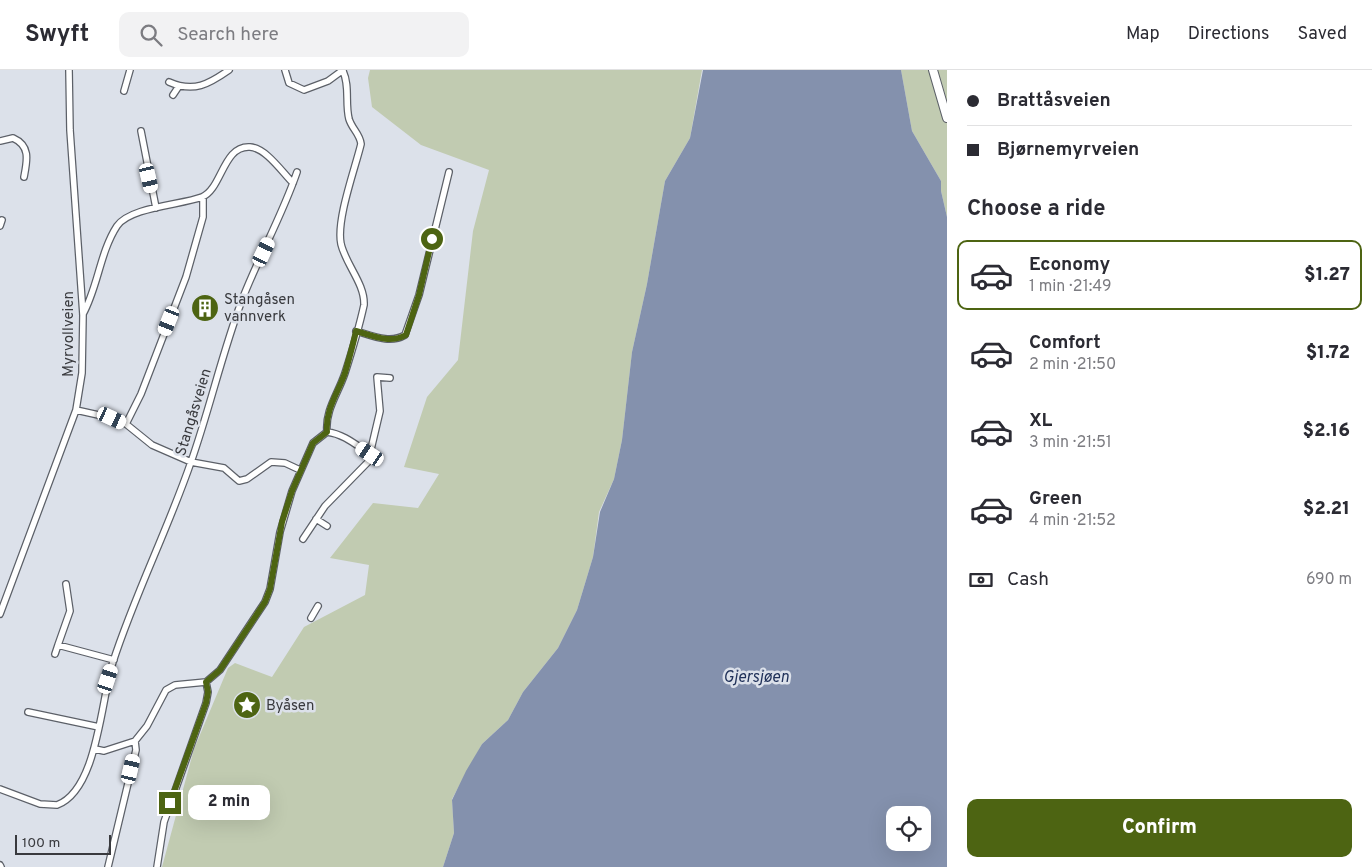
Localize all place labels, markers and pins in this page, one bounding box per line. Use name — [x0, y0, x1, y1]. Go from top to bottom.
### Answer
place label: Stangåsen vannverk — [224, 291, 295, 327]
building icon: Stangåsen vannverk — [190, 293, 220, 323]
place icon: Byåsen — [232, 690, 262, 720]
place label: Byåsen — [266, 697, 315, 716]

